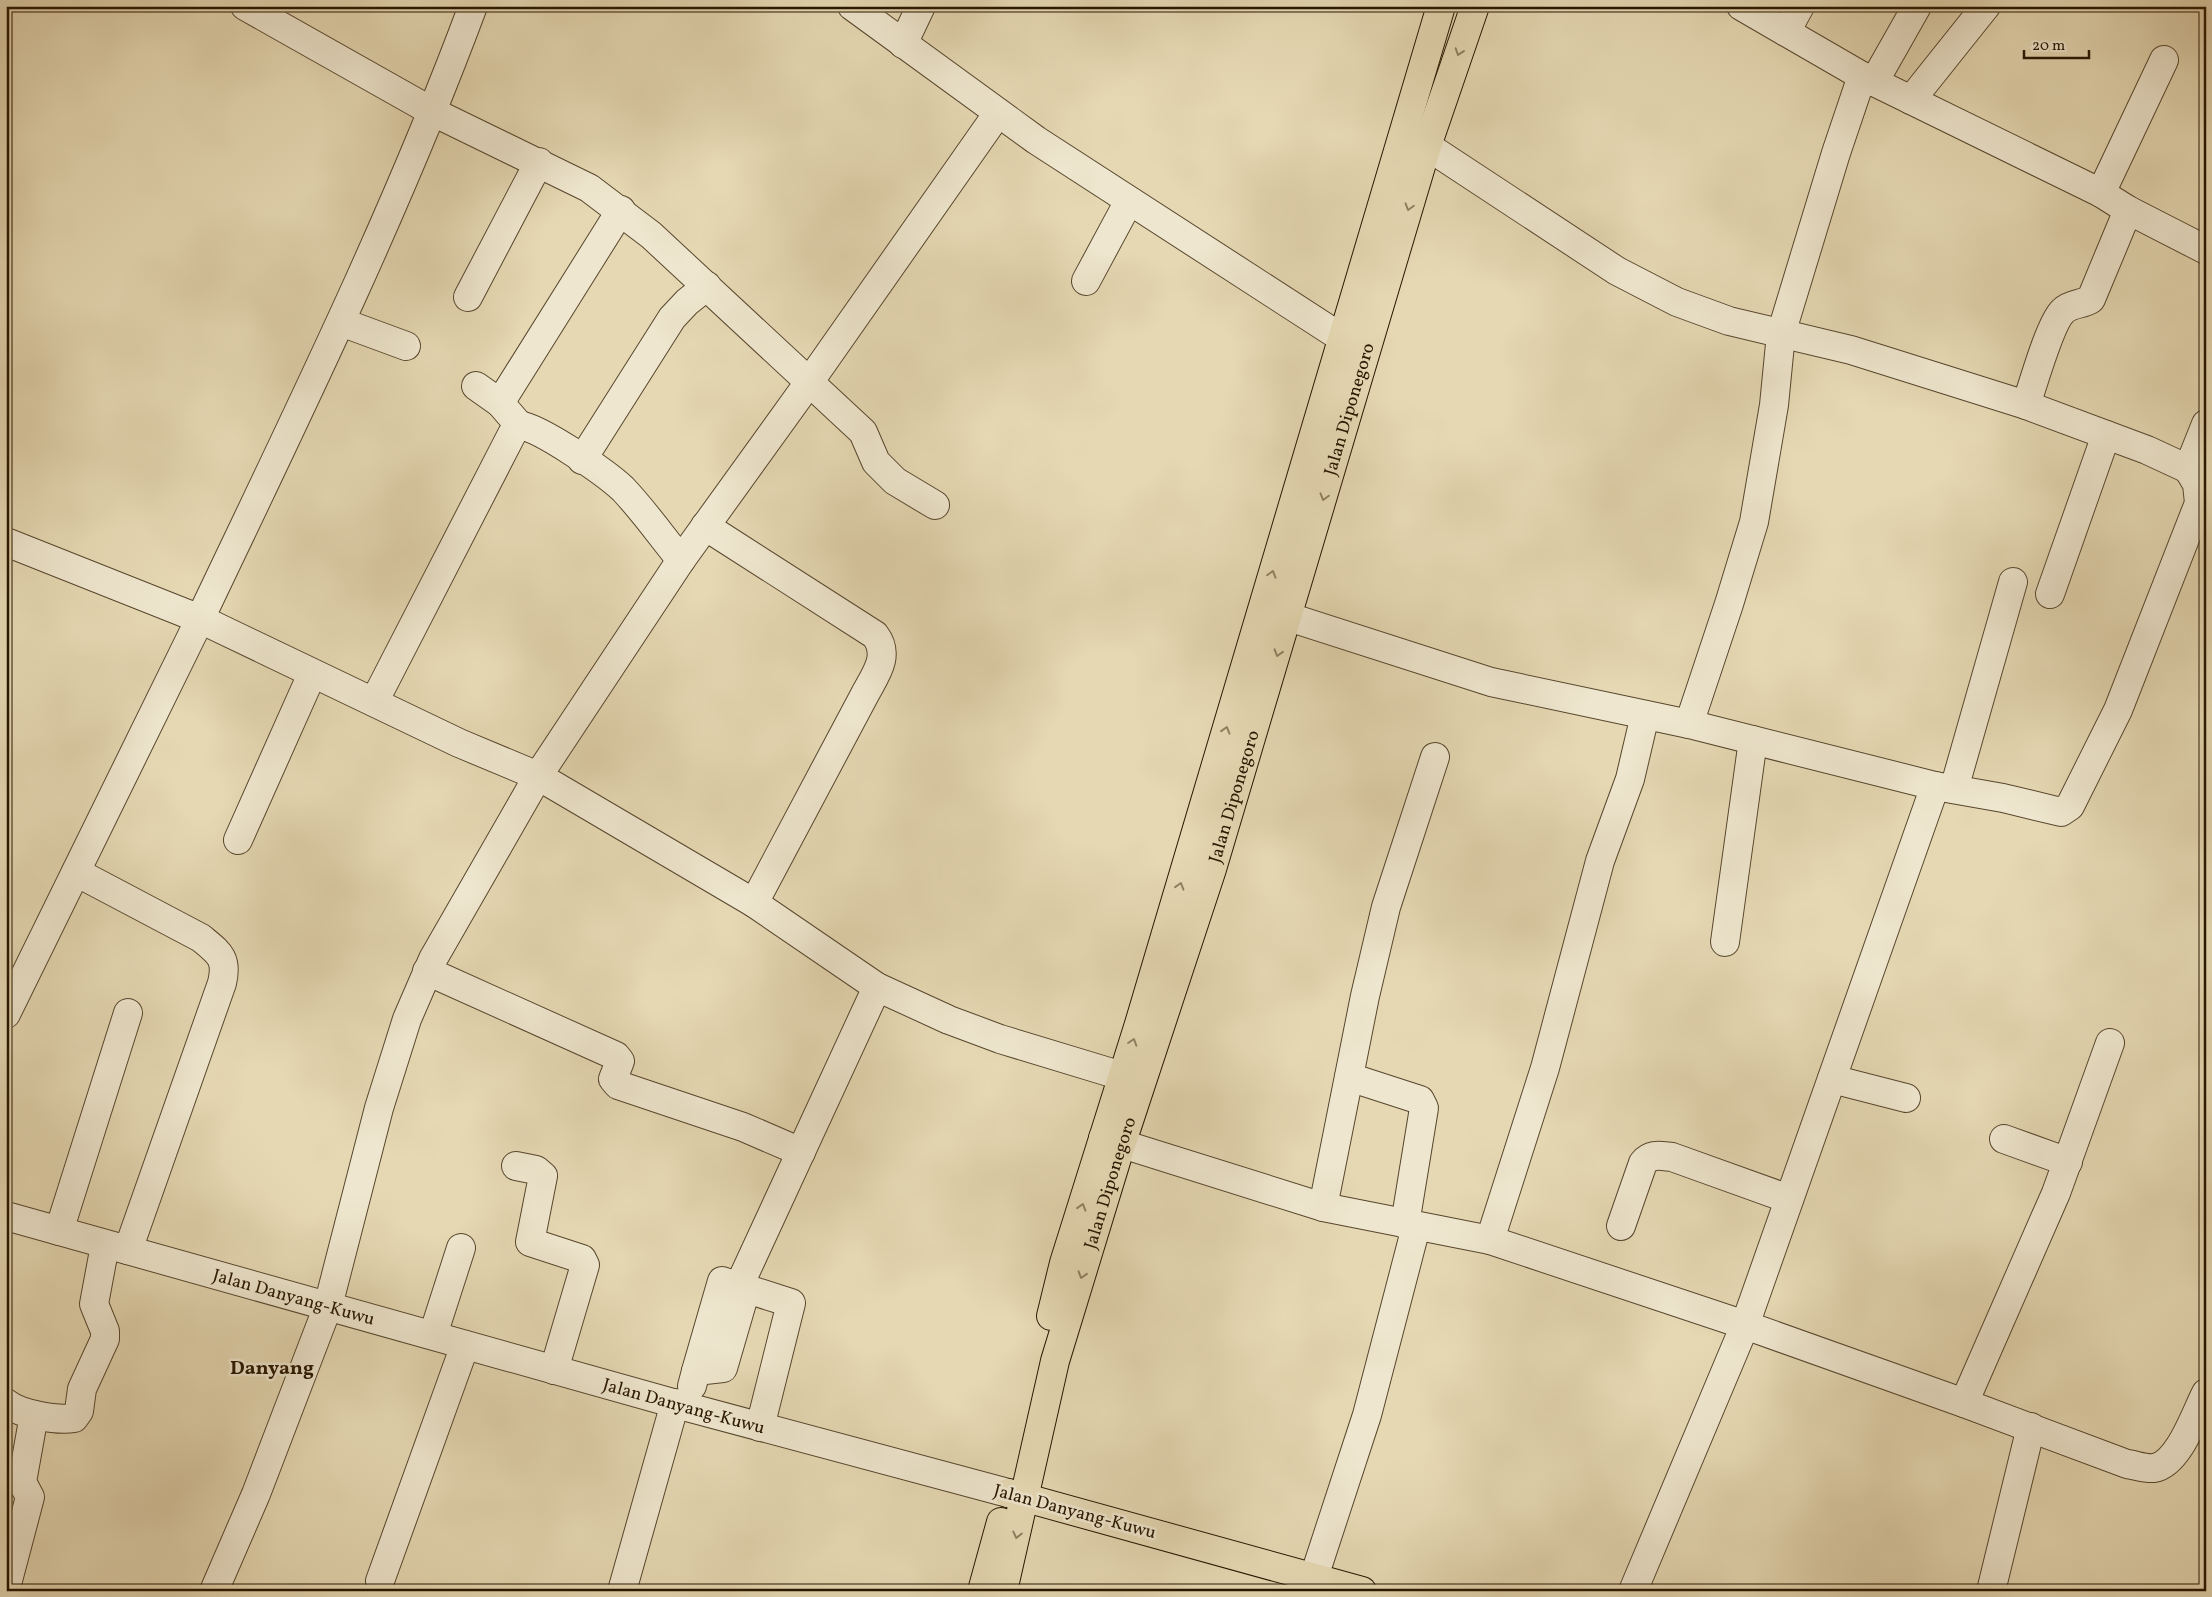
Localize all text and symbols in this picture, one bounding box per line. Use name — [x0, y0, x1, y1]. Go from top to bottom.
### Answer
scale bar — [2024, 28, 2090, 60]
text: 20 m — [2032, 36, 2065, 57]
one-way arrow — [1455, 48, 1465, 56]
one-way arrow — [1405, 202, 1415, 210]
street label: Jalan Diponegoro — [1319, 340, 1382, 479]
one-way arrow — [1319, 492, 1329, 501]
one-way arrow — [1267, 571, 1277, 579]
one-way arrow — [1273, 648, 1283, 657]
one-way arrow — [1221, 726, 1231, 735]
street label: Jalan Diponegoro — [1203, 727, 1267, 866]
one-way arrow — [1174, 882, 1184, 890]
one-way arrow — [1128, 1038, 1138, 1046]
street label: Jalan Diponegoro — [1079, 1114, 1143, 1253]
one-way arrow — [1076, 1203, 1086, 1211]
street label: Jalan Danyang-Kuwu — [210, 1264, 377, 1333]
one-way arrow — [1077, 1271, 1087, 1279]
district label: Danyang — [230, 1355, 314, 1383]
street label: Jalan Danyang-Kuwu — [599, 1373, 768, 1441]
street label: Jalan Danyang-Kuwu — [991, 1479, 1159, 1546]
one-way arrow — [1012, 1530, 1023, 1539]

